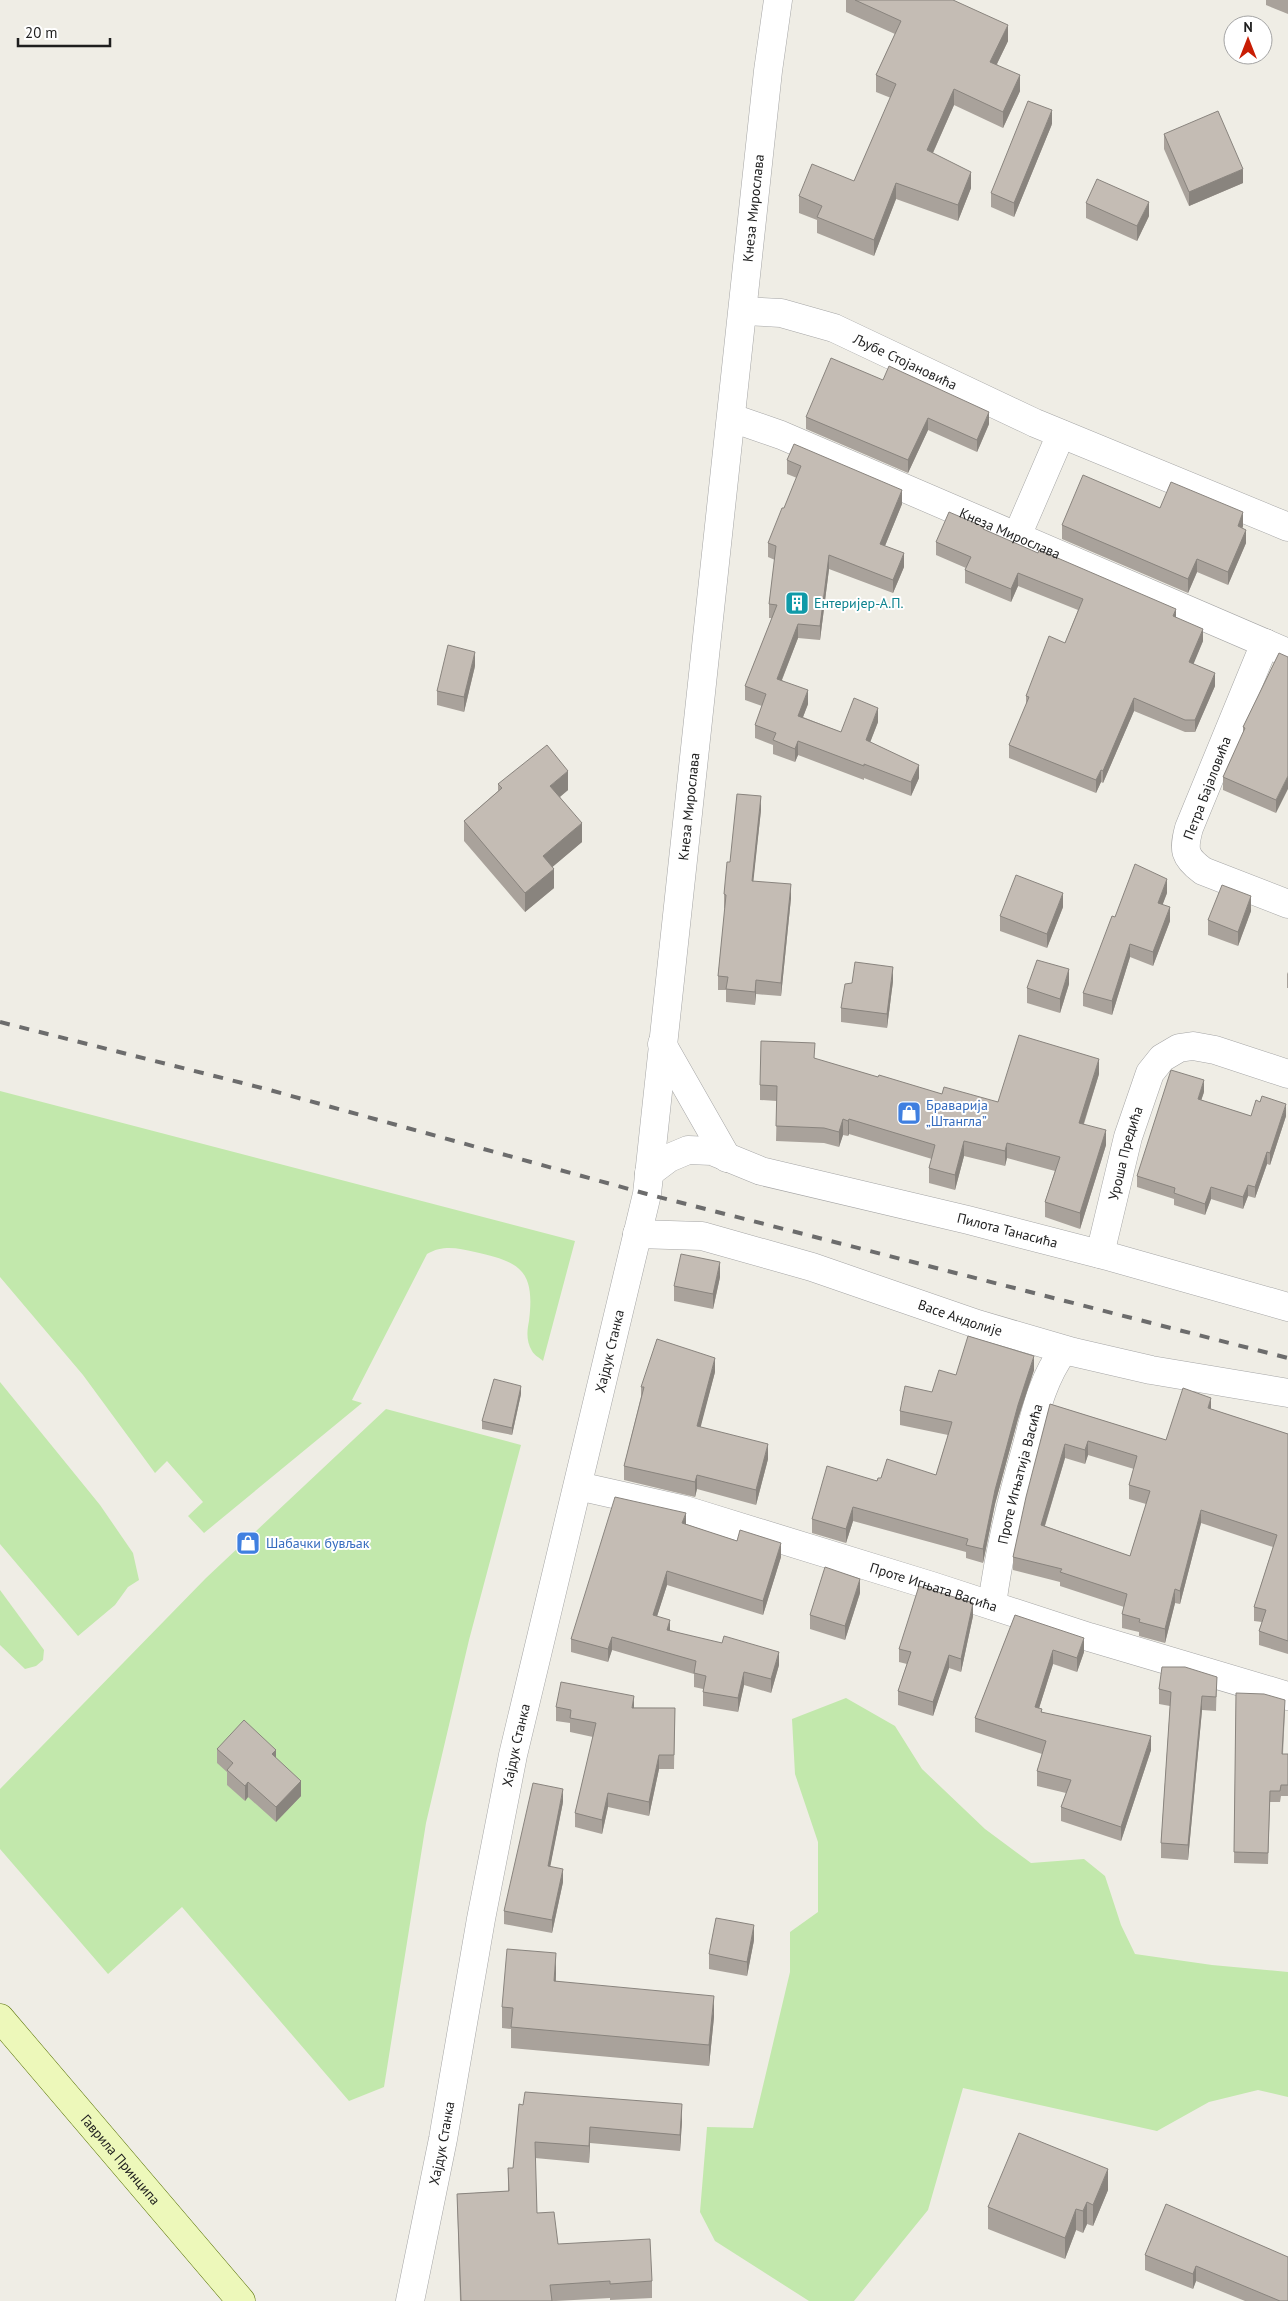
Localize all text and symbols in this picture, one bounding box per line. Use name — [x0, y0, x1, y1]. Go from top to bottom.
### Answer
scale bar — [18, 15, 110, 47]
north arrow — [1223, 15, 1273, 65]
text: N — [1243, 18, 1253, 36]
text: 20 m — [25, 23, 58, 42]
street label: Кнеза Мирослава — [738, 153, 768, 263]
street label: Љубе Стојановића — [850, 329, 960, 394]
street label: Кнеза Мирослава — [957, 504, 1063, 563]
building icon: Ентеријер-А.П. — [784, 590, 810, 616]
place label: Ентеријер-А.П. — [814, 594, 903, 612]
street label: Петра Бајаловића — [1179, 734, 1235, 842]
street label: Кнеза Мирослава — [674, 752, 703, 861]
place label: Браварија „Штангла” — [926, 1096, 988, 1130]
shop icon: Браварија „Штангла” — [896, 1100, 922, 1126]
street label: Уроша Предића — [1104, 1104, 1147, 1202]
street label: Пилота Танасића — [955, 1209, 1060, 1252]
street label: Васе Андолије — [916, 1295, 1005, 1340]
street label: Хајдук Станка — [591, 1308, 628, 1394]
street label: Проте Игњатија Васића — [993, 1402, 1047, 1546]
shop icon: Шабачки бувљак — [235, 1530, 261, 1556]
place label: Шабачки бувљак — [266, 1534, 370, 1552]
street label: Проте Игњата Васића — [868, 1558, 1000, 1616]
street label: Хајдук Станка — [498, 1702, 534, 1788]
street label: Хајдук Станка — [425, 2100, 458, 2187]
street label: Гаврила Принципа — [77, 2111, 164, 2209]

